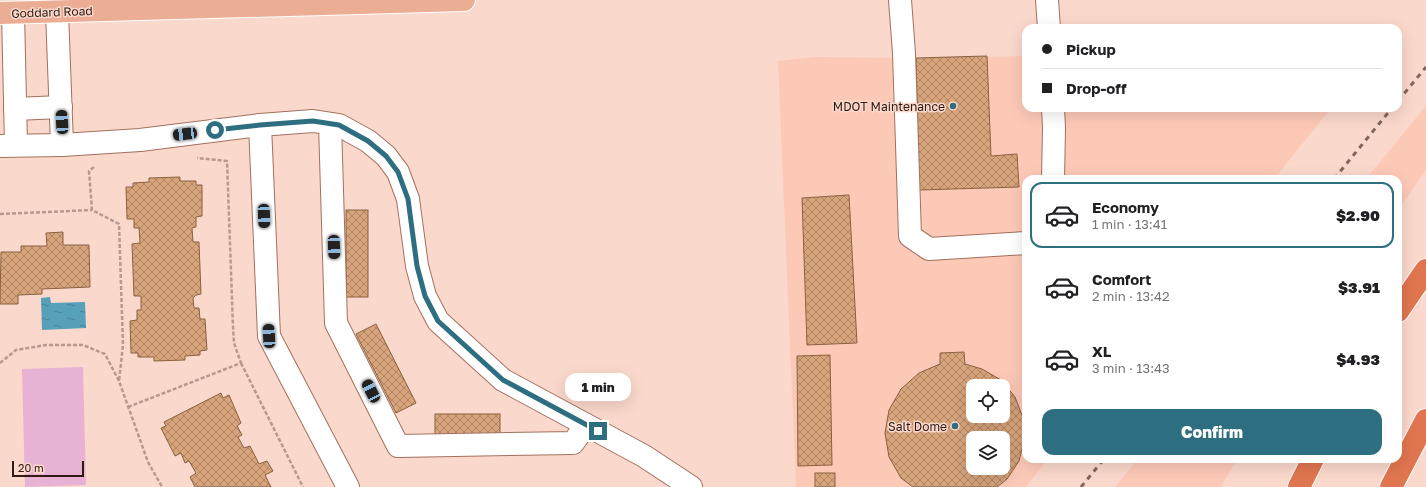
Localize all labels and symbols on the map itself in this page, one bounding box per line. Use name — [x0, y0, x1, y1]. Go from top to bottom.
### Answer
street label: Goddard Road — [11, 3, 93, 21]
place label: MDOT Maintenance — [833, 99, 945, 114]
marker: MDOT Maintenance — [948, 101, 958, 111]
car — [55, 110, 69, 134]
route start — [206, 121, 224, 139]
car — [172, 127, 198, 141]
car — [258, 204, 270, 228]
car — [328, 235, 340, 259]
car — [262, 324, 276, 348]
callout: 1 min — [565, 373, 631, 401]
car — [360, 378, 382, 404]
place label: Salt Dome — [888, 419, 947, 434]
marker: Salt Dome — [950, 421, 960, 431]
route end — [589, 422, 607, 440]
scale bar — [12, 459, 84, 478]

